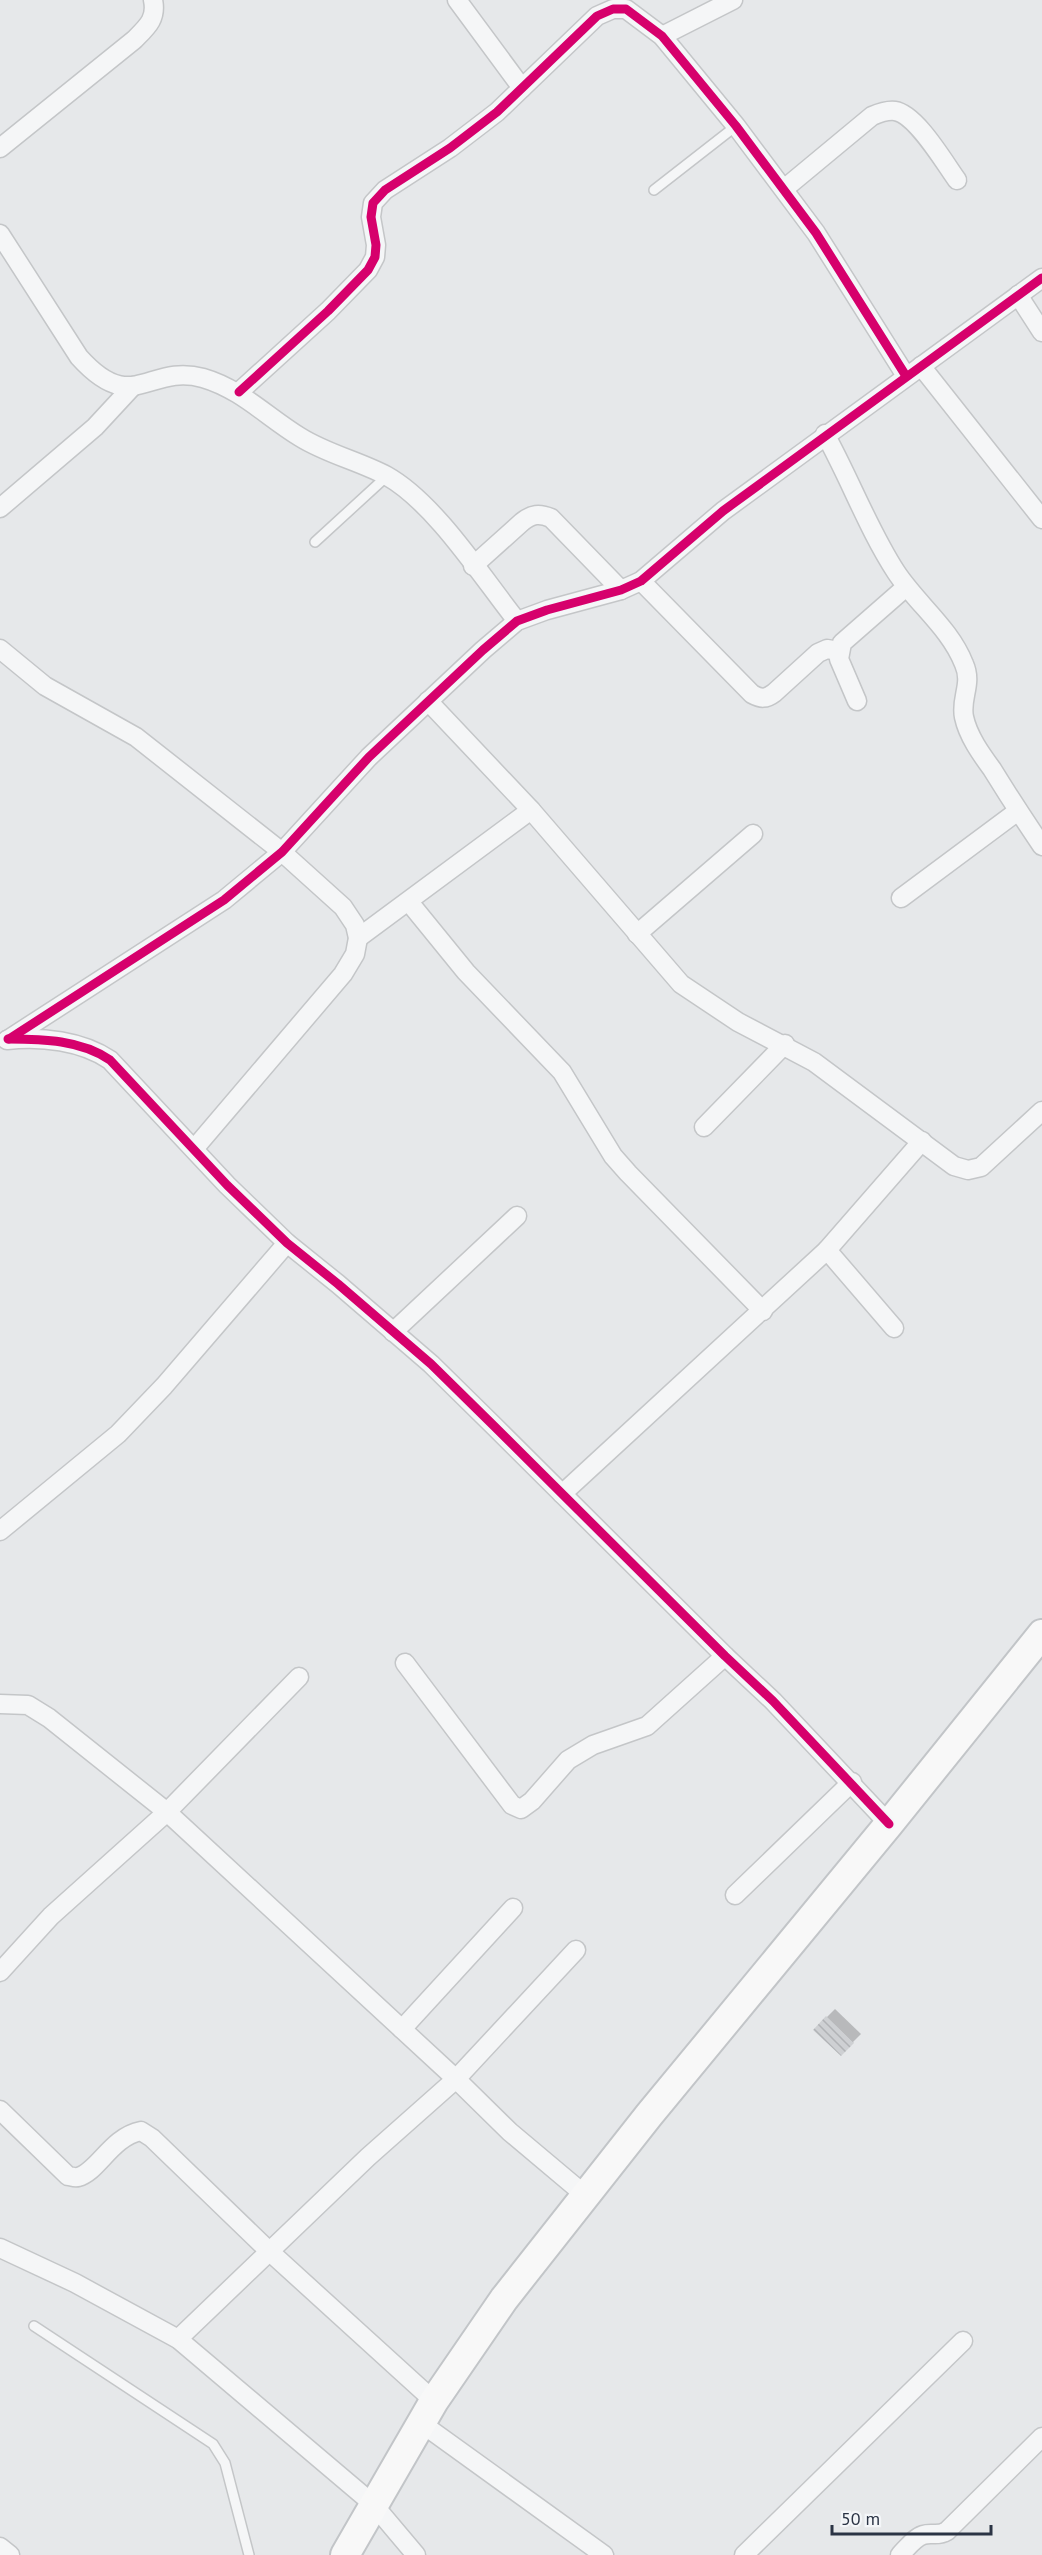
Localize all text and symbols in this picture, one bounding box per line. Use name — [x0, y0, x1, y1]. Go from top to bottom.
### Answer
scale bar — [832, 2498, 991, 2536]
text: 50 m — [841, 2507, 880, 2530]

